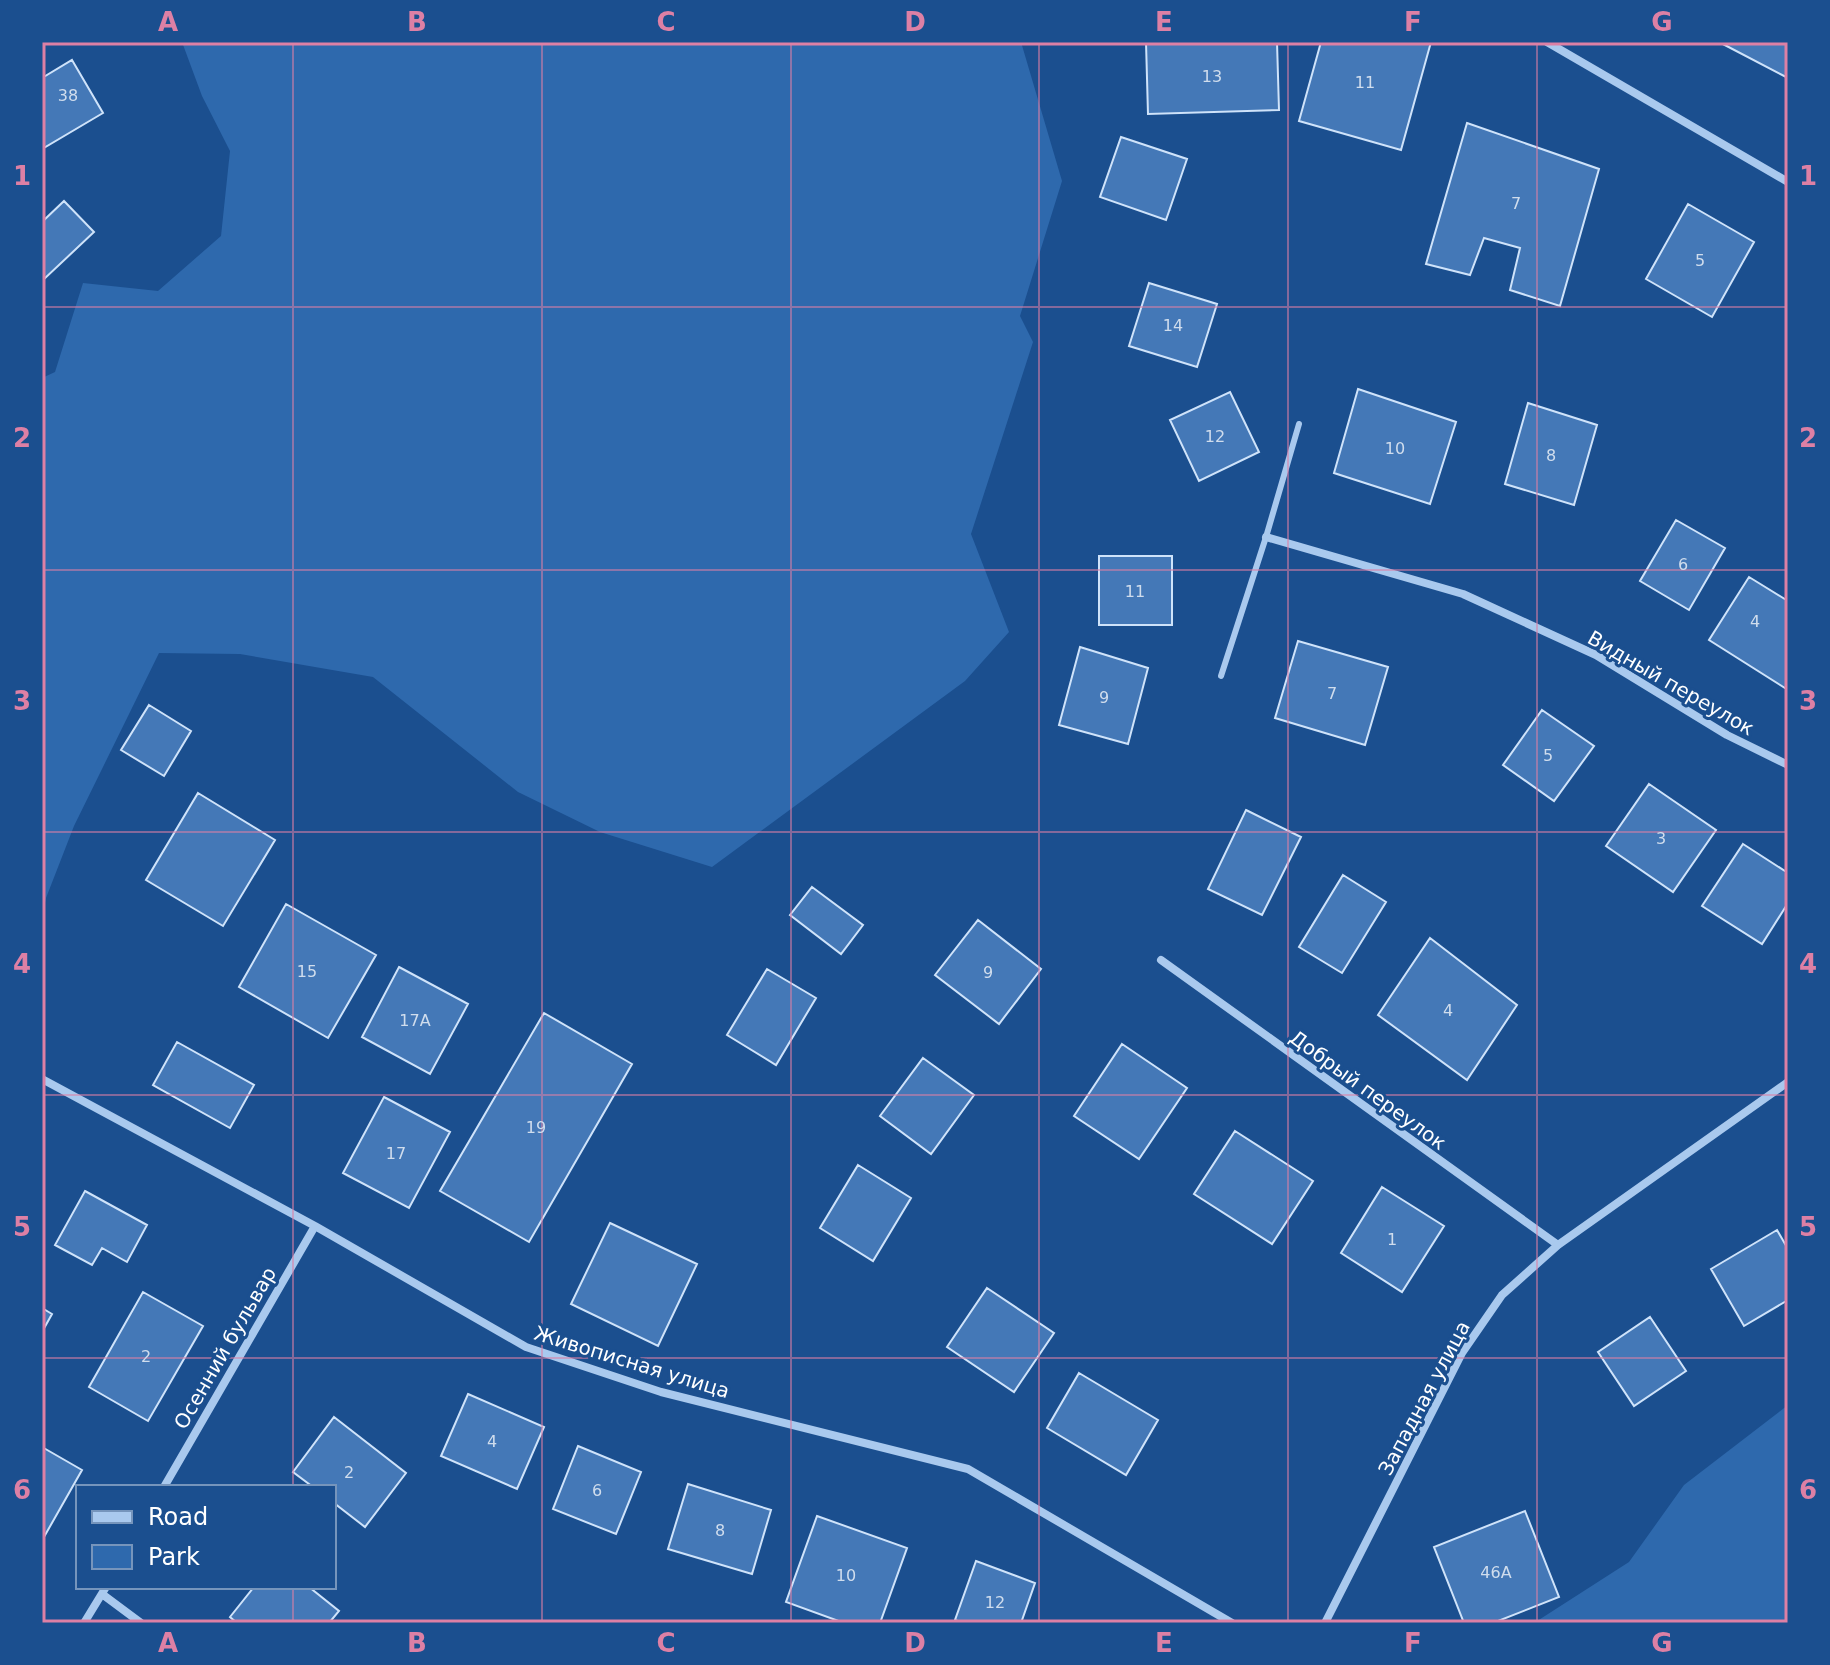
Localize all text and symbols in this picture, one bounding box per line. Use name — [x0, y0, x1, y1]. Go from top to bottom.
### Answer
text: A — [158, 7, 178, 37]
text: B — [407, 7, 427, 37]
text: C — [656, 7, 676, 37]
text: D — [904, 7, 926, 37]
text: E — [1155, 7, 1173, 37]
text: F — [1404, 7, 1422, 37]
text: G — [1651, 7, 1673, 37]
house number: 13 — [1202, 67, 1222, 86]
house number: 11 — [1355, 73, 1375, 92]
house number: 38 — [58, 86, 78, 105]
text: 1 — [13, 161, 31, 191]
text: 1 — [1799, 161, 1817, 191]
house number: 7 — [1511, 194, 1521, 213]
house number: 5 — [1695, 251, 1705, 270]
house number: 14 — [1163, 316, 1183, 335]
text: 2 — [13, 423, 31, 453]
text: 2 — [1799, 423, 1817, 453]
house number: 12 — [1205, 427, 1225, 446]
house number: 10 — [1385, 439, 1405, 458]
house number: 8 — [1546, 446, 1556, 465]
house number: 6 — [1678, 555, 1688, 574]
house number: 11 — [1125, 582, 1145, 601]
house number: 4 — [1750, 612, 1760, 631]
street label: Видный переулок — [1584, 626, 1758, 740]
house number: 7 — [1327, 684, 1337, 703]
text: 3 — [13, 686, 31, 716]
text: 3 — [1799, 686, 1817, 716]
house number: 9 — [1099, 688, 1109, 707]
house number: 5 — [1543, 746, 1553, 765]
house number: 3 — [1656, 829, 1666, 848]
text: 4 — [13, 949, 31, 979]
text: 4 — [1799, 949, 1817, 979]
house number: 15 — [297, 962, 317, 981]
house number: 9 — [983, 963, 993, 982]
house number: 4 — [1443, 1001, 1453, 1020]
house number: 17А — [399, 1011, 431, 1030]
street label: Добрый переулок — [1285, 1025, 1451, 1155]
house number: 19 — [526, 1118, 546, 1137]
house number: 17 — [386, 1144, 406, 1163]
text: 5 — [13, 1212, 31, 1242]
text: 5 — [1799, 1212, 1817, 1242]
house number: 1 — [1387, 1230, 1397, 1249]
street label: Осенний бульвар — [169, 1263, 281, 1433]
street label: Западная улица — [1373, 1317, 1475, 1479]
street label: Живописная улица — [532, 1321, 732, 1403]
house number: 2 — [141, 1347, 151, 1366]
house number: 4 — [487, 1432, 497, 1451]
house number: 2 — [344, 1463, 354, 1482]
text: 6 — [13, 1475, 31, 1505]
text: 6 — [1799, 1475, 1817, 1505]
house number: 6 — [592, 1481, 602, 1500]
legend — [76, 1485, 336, 1589]
text: Road — [148, 1503, 208, 1531]
house number: 8 — [715, 1521, 725, 1540]
text: Park — [148, 1543, 200, 1571]
house number: 46А — [1480, 1563, 1512, 1582]
house number: 10 — [836, 1566, 856, 1585]
house number: 12 — [985, 1593, 1005, 1612]
text: A — [158, 1628, 178, 1658]
text: B — [407, 1628, 427, 1658]
text: C — [656, 1628, 676, 1658]
text: D — [904, 1628, 926, 1658]
text: E — [1155, 1628, 1173, 1658]
text: F — [1404, 1628, 1422, 1658]
text: G — [1651, 1628, 1673, 1658]

